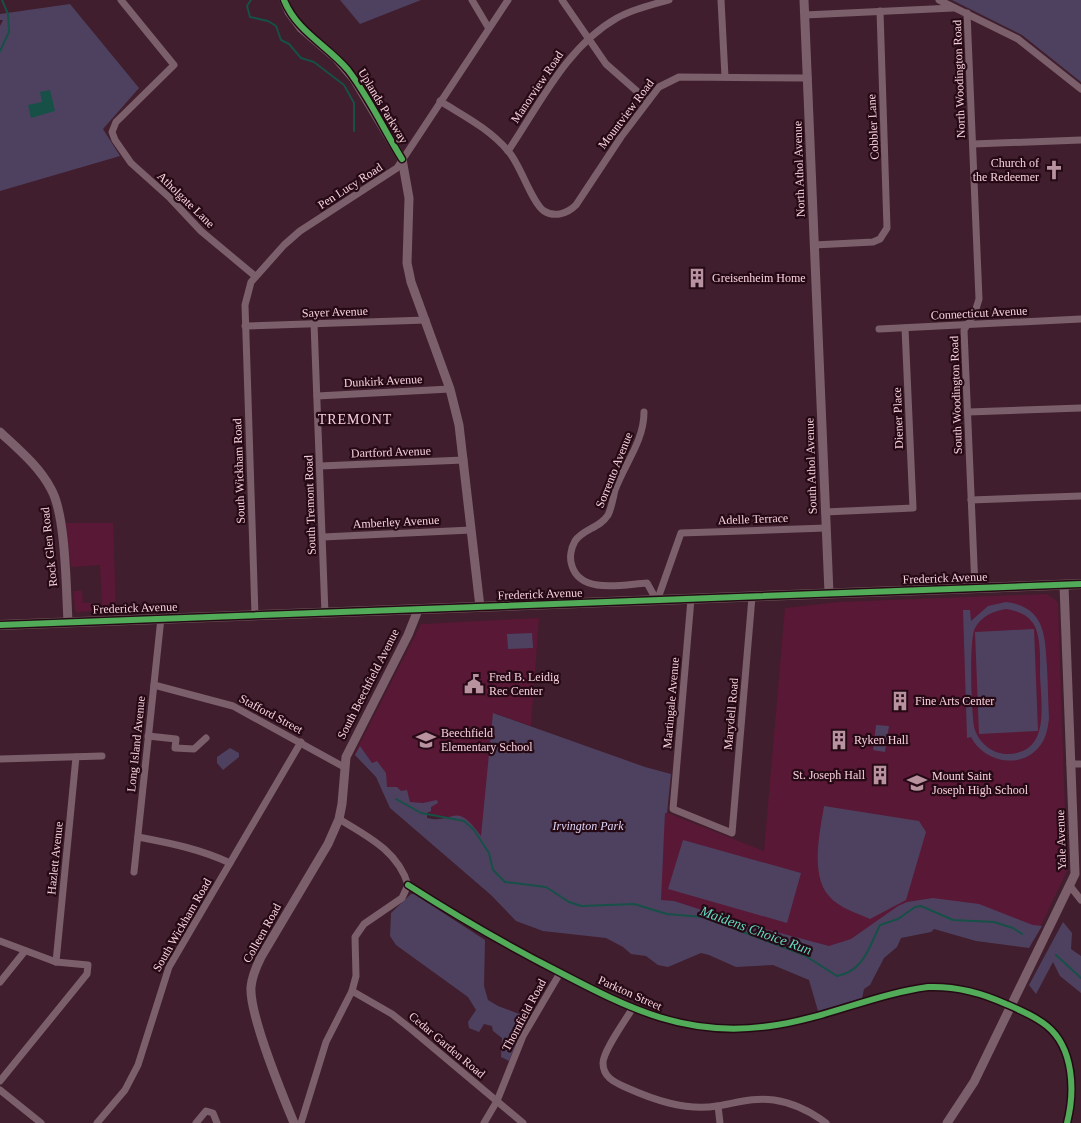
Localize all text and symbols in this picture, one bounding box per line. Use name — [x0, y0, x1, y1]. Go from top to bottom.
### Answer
street label: North Woodington Road — [950, 20, 968, 138]
street label: Manorview Road — [508, 48, 566, 126]
street label: Uplands Parkway — [355, 66, 411, 146]
street label: Mountview Road — [595, 76, 657, 152]
street label: Cobbler Lane — [864, 94, 882, 160]
street label: North Athol Avenue — [790, 121, 808, 217]
place label: Church of the Redeemer — [973, 156, 1039, 184]
church icon: Church of the Redeemer — [1043, 159, 1065, 181]
street label: Pen Lucy Road — [315, 160, 385, 212]
street label: Atholgate Lane — [154, 169, 218, 231]
building icon: Greisenheim Home — [686, 267, 708, 289]
place label: Greisenheim Home — [712, 271, 806, 285]
street label: Connecticut Avenue — [930, 303, 1028, 323]
street label: Sayer Avenue — [302, 304, 368, 320]
street label: South Woodington Road — [947, 336, 965, 454]
street label: Dunkirk Avenue — [343, 372, 423, 390]
street label: Diener Place — [890, 387, 906, 449]
district label: TREMONT — [318, 412, 392, 427]
street label: South Wickham Road — [230, 418, 248, 524]
street label: South Athol Avenue — [802, 418, 820, 514]
street label: Sorrento Avenue — [593, 430, 635, 510]
street label: Dartford Avenue — [351, 444, 431, 460]
street label: South Tremont Road — [301, 455, 319, 555]
street label: Rock Glen Road — [38, 506, 60, 588]
street label: Adelle Terrace — [717, 511, 789, 527]
street label: Amberley Avenue — [352, 513, 440, 531]
street label: Frederick Avenue — [902, 570, 988, 586]
street label: Frederick Avenue — [497, 586, 583, 602]
street label: Frederick Avenue — [92, 600, 178, 616]
street label: South Beechfield Avenue — [334, 627, 402, 741]
street label: Martingale Avenue — [660, 657, 682, 749]
place label: Fred B. Leidig Rec Center — [489, 670, 559, 698]
public building icon: Fred B. Leidig Rec Center — [463, 673, 485, 695]
street label: Marydell Road — [721, 677, 741, 751]
building icon: Fine Arts Center — [889, 690, 911, 712]
street label: Stafford Street — [237, 691, 306, 737]
place label: Fine Arts Center — [915, 694, 994, 708]
street label: Long Island Avenue — [124, 695, 148, 793]
place label: Beechfield Elementary School — [441, 726, 533, 754]
school or university icon: Beechfield Elementary School — [415, 729, 437, 751]
building icon: Ryken Hall — [828, 729, 850, 751]
place label: Ryken Hall — [854, 733, 909, 747]
building icon: St. Joseph Hall — [869, 764, 891, 786]
place label: St. Joseph Hall — [793, 768, 866, 782]
place label: Mount Saint Joseph High School — [932, 769, 1029, 797]
school or university icon: Mount Saint Joseph High School — [906, 772, 928, 794]
street label: Yale Avenue — [1053, 810, 1069, 870]
park label: Irvington Park — [552, 819, 624, 833]
street label: Hazlett Avenue — [44, 821, 66, 895]
street label: South Wickham Road — [150, 876, 214, 974]
street label: Colleen Road — [240, 901, 284, 965]
water label: Maidens Choice Run — [697, 903, 814, 958]
street label: Parkton Street — [596, 973, 665, 1014]
street label: Thornfield Road — [499, 977, 549, 1053]
street label: Cedar Garden Road — [406, 1009, 488, 1081]

